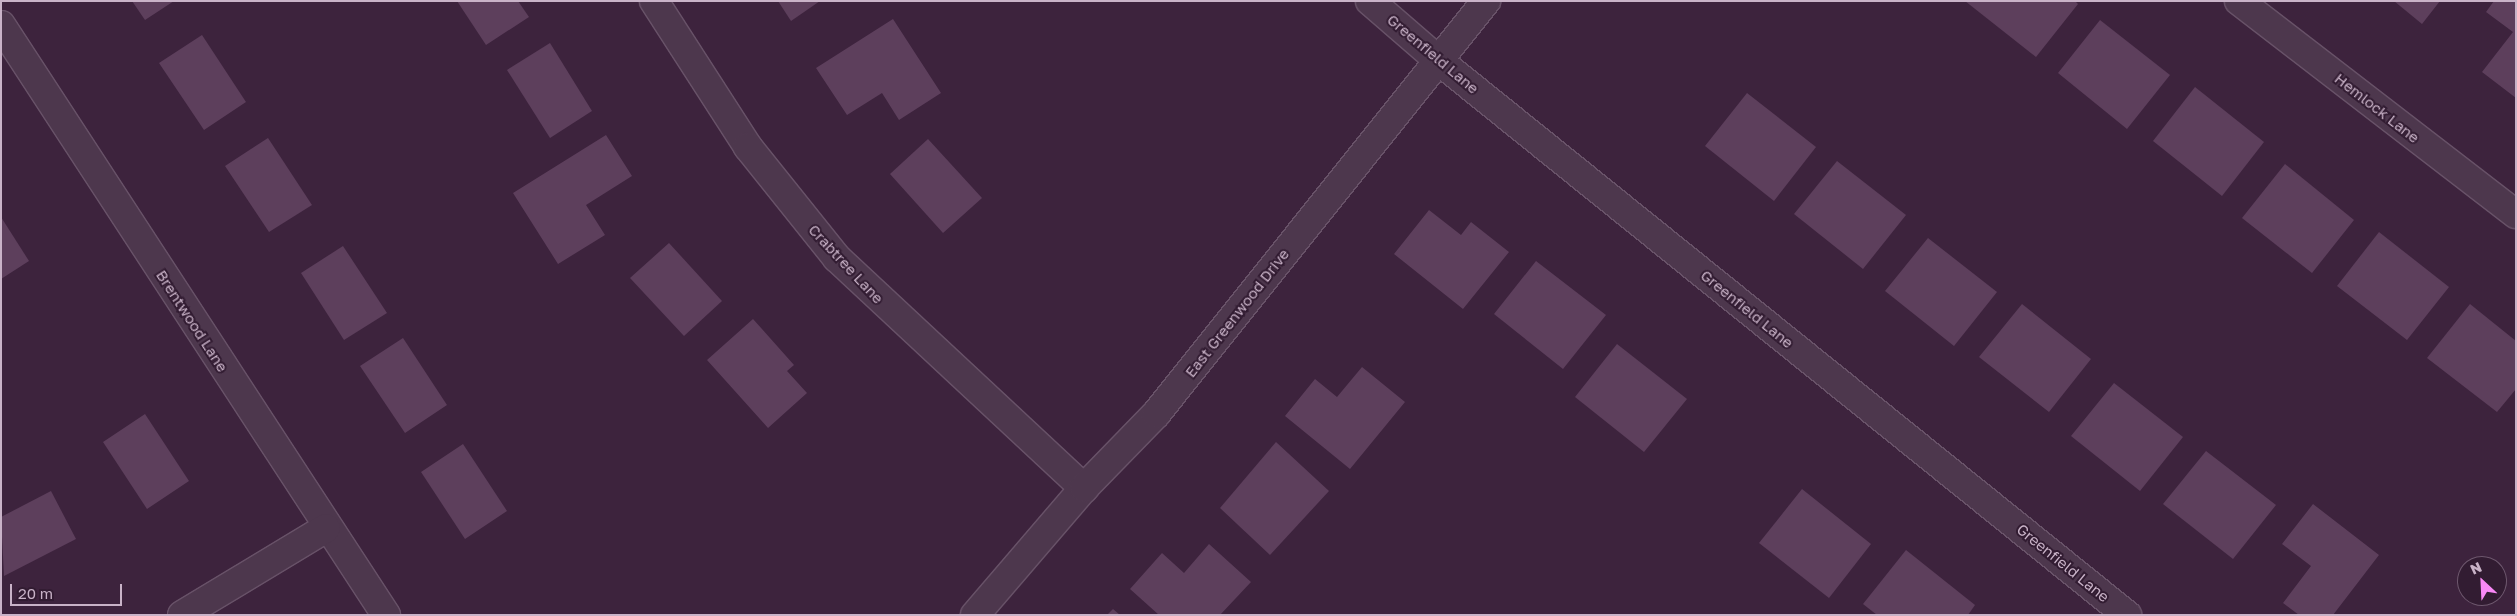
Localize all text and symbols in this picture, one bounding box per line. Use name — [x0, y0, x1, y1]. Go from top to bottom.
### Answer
street label: Greenfield Lane — [1384, 11, 1482, 97]
street label: Hemlock Lane — [2331, 69, 2423, 147]
street label: Crabtree Lane — [805, 221, 887, 307]
street label: East Greenwood Drive — [1181, 245, 1293, 381]
street label: Greenfield Lane — [1697, 266, 1797, 352]
street label: Brentwood Lane — [152, 267, 232, 375]
street label: Greenfield Lane — [2013, 520, 2113, 606]
north arrow — [2457, 556, 2507, 606]
text: N — [2467, 558, 2484, 578]
scale bar — [12, 574, 125, 606]
text: 20 m — [18, 584, 53, 602]

